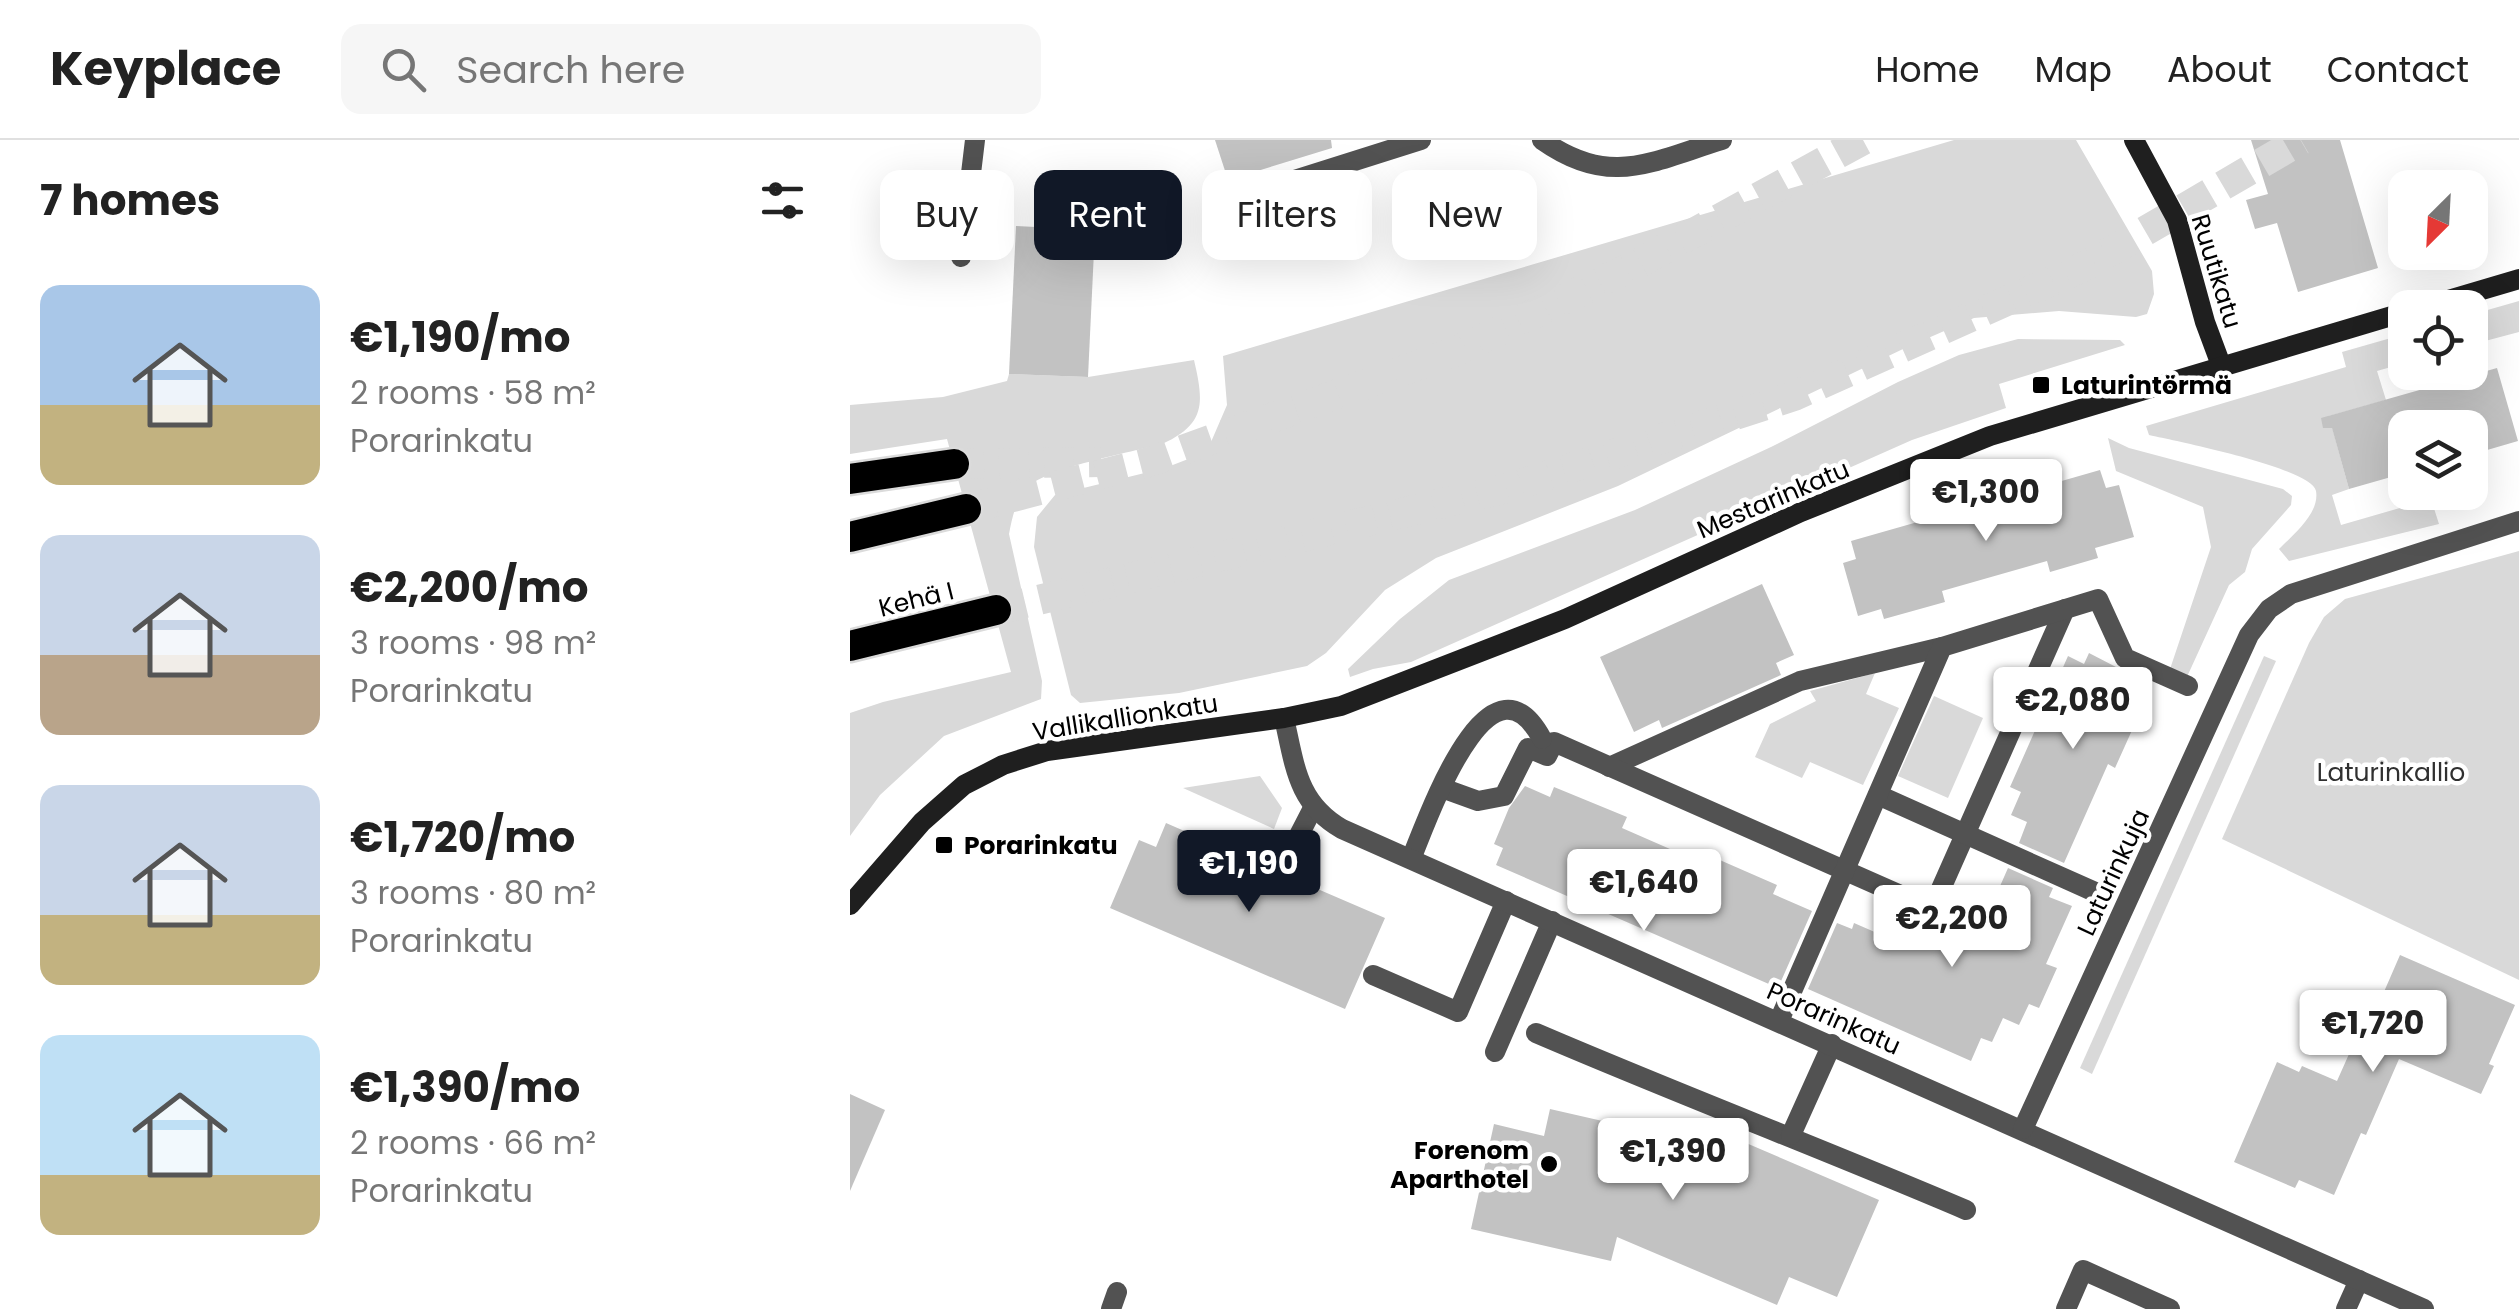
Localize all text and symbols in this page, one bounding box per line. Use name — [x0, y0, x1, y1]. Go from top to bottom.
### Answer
search box — [341, 24, 1041, 114]
text: Keyplace — [50, 35, 281, 102]
icon: search — [376, 42, 431, 97]
text: Search here — [456, 43, 685, 96]
text: Home — [1875, 45, 1980, 94]
text: Map — [2035, 45, 2112, 94]
text: About — [2167, 45, 2272, 94]
text: Contact — [2327, 45, 2469, 94]
chip: Buy — [880, 170, 1014, 260]
chip: Rent — [1034, 170, 1182, 260]
chip: Filters — [1202, 170, 1372, 260]
chip: New — [1392, 170, 1537, 260]
north arrow — [2388, 170, 2488, 270]
map controls — [2388, 170, 2488, 510]
text: 7 homes — [40, 171, 220, 230]
icon: filters — [755, 173, 810, 228]
street label: Ruutikatu — [2183, 210, 2250, 332]
button: locate — [2388, 290, 2488, 390]
text: €1,190/mo — [350, 308, 571, 367]
icon: home — [120, 325, 240, 445]
place label: Laturintörmä — [2061, 368, 2232, 403]
text: 2 rooms · 58 m² — [350, 370, 596, 415]
marker: Laturintörmä — [2030, 374, 2052, 396]
button: layers — [2388, 410, 2488, 510]
text: Porarinkatu — [350, 418, 533, 463]
street label: Mestarinkatu — [1692, 452, 1855, 547]
pin: €1,300 — [1905, 459, 2067, 544]
text: €1,300 — [1932, 469, 2040, 514]
text: €2,200/mo — [350, 558, 588, 617]
street label: Kehä I — [875, 573, 957, 626]
icon: home — [120, 575, 240, 695]
text: 3 rooms · 98 m² — [350, 620, 596, 665]
pin: €2,080 — [1992, 667, 2154, 752]
text: Porarinkatu — [350, 668, 533, 713]
text: €2,080 — [2015, 677, 2131, 722]
street label: Vallikallionkatu — [1030, 686, 1220, 749]
park label: Laturinkallio — [2317, 755, 2465, 790]
street label: Laturinkuja — [2069, 803, 2158, 941]
text: €1,720/mo — [350, 808, 575, 867]
icon: home — [120, 825, 240, 945]
place label: Porarinkatu — [964, 828, 1118, 863]
pin: €1,190 — [1168, 830, 1330, 915]
marker: Porarinkatu — [933, 834, 955, 856]
text: €1,190 — [1199, 840, 1299, 885]
pin: €1,640 — [1563, 849, 1725, 934]
text: €1,640 — [1589, 859, 1699, 904]
text: 3 rooms · 80 m² — [350, 870, 596, 915]
pin: €2,200 — [1871, 885, 2033, 970]
text: €2,200 — [1896, 895, 2008, 940]
text: Porarinkatu — [350, 918, 533, 963]
street label: Porarinkatu — [1761, 973, 1906, 1064]
pin: €1,720 — [2292, 990, 2454, 1075]
text: €1,720 — [2322, 1000, 2424, 1045]
text: €1,390/mo — [350, 1058, 580, 1117]
icon: home — [120, 1075, 240, 1195]
pin: €1,390 — [1592, 1118, 1754, 1203]
text: 2 rooms · 66 m² — [350, 1120, 596, 1165]
text: €1,390 — [1620, 1128, 1726, 1173]
place label: Forenom Aparthotel — [1390, 1133, 1529, 1197]
marker: Forenom Aparthotel — [1538, 1153, 1560, 1175]
text: Porarinkatu — [350, 1168, 533, 1213]

